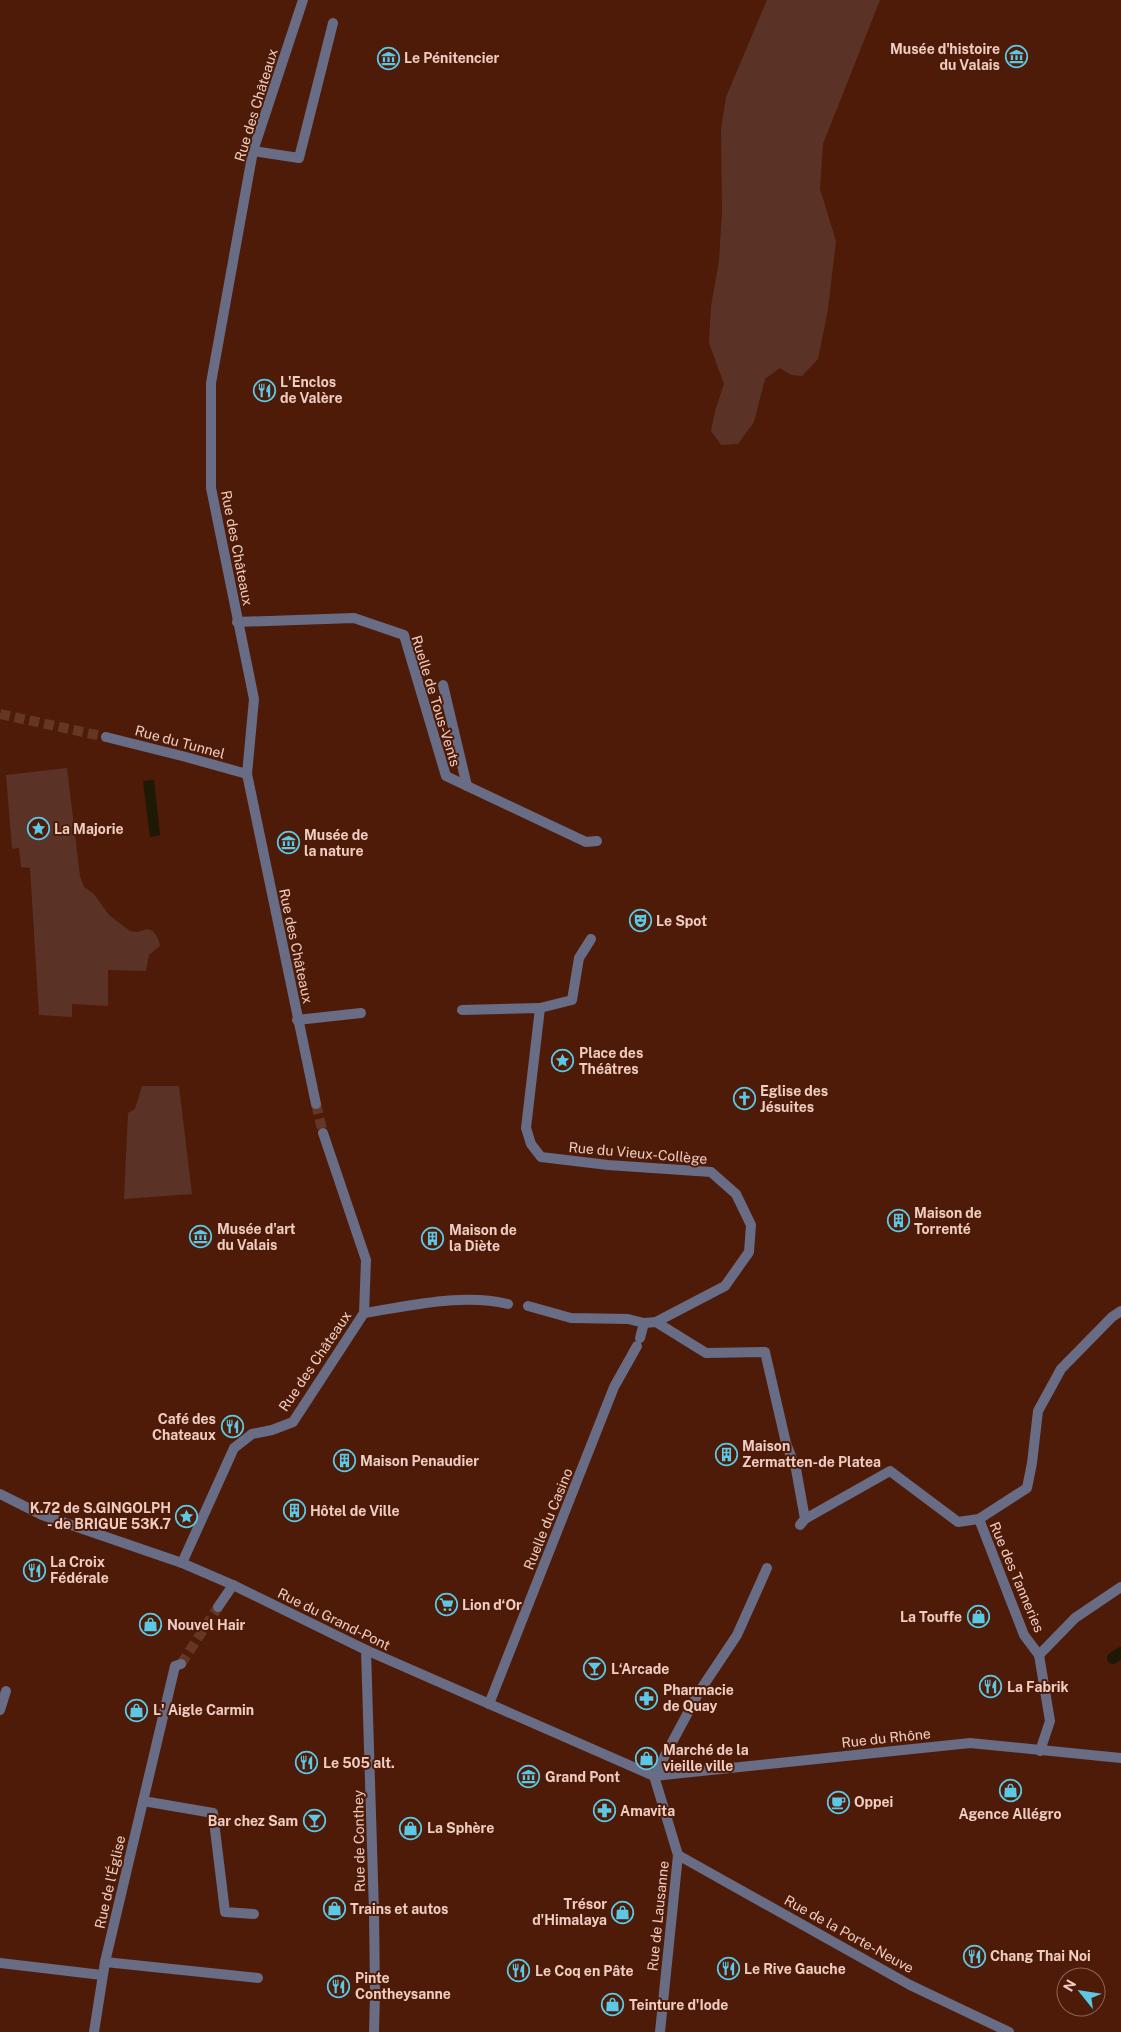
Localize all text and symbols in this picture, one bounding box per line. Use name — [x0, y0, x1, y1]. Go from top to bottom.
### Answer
place label: Musée d'histoire du Valais — [890, 41, 1000, 73]
museum icon: Musée d'histoire du Valais — [1004, 45, 1028, 69]
museum icon: Le Pénitencier — [376, 46, 400, 70]
street label: Rue des Châteaux — [231, 47, 281, 163]
place label: Le Pénitencier — [404, 50, 500, 66]
place label: L'Enclos de Valère — [280, 374, 343, 406]
restaurant icon: L'Enclos de Valère — [252, 378, 276, 402]
street label: Rue des Châteaux — [218, 489, 256, 607]
street label: Ruelle de Tous-Vents — [408, 634, 464, 768]
street label: Rue du Tunnel — [133, 722, 227, 762]
place icon: La Majorie — [26, 817, 50, 841]
place label: La Majorie — [54, 821, 124, 837]
place label: Musée de la nature — [304, 827, 368, 859]
museum icon: Musée de la nature — [276, 831, 300, 855]
street label: Rue des Châteaux — [276, 887, 316, 1005]
theatre icon: Le Spot — [628, 909, 652, 933]
place label: Le Spot — [656, 913, 707, 929]
place label: Place des Théâtres — [579, 1045, 643, 1077]
place icon: Place des Théâtres — [551, 1049, 575, 1073]
place label: Eglise des Jésuites — [760, 1083, 828, 1115]
church icon: Eglise des Jésuites — [732, 1087, 756, 1111]
street label: Rue du Vieux-Collège — [568, 1139, 708, 1167]
place label: Maison de Torrenté — [914, 1205, 982, 1237]
building icon: Maison de Torrenté — [886, 1209, 910, 1233]
place label: Musée d'art du Valais — [217, 1221, 296, 1253]
place label: Maison de la Diète — [449, 1222, 517, 1254]
museum icon: Musée d'art du Valais — [189, 1225, 213, 1249]
building icon: Maison de la Diète — [421, 1226, 445, 1250]
street label: Rue des Châteaux — [276, 1308, 354, 1414]
place label: Café des Chateaux — [152, 1411, 216, 1443]
restaurant icon: Café des Chateaux — [220, 1415, 244, 1439]
place label: Maison Zermatten-de Platea — [742, 1438, 881, 1470]
building icon: Maison Zermatten-de Platea — [714, 1442, 738, 1466]
building icon: Maison Penaudier — [332, 1449, 356, 1473]
place label: Maison Penaudier — [360, 1453, 479, 1469]
street label: Ruelle du Casino — [520, 1466, 576, 1572]
building icon: Hôtel de Ville — [282, 1499, 306, 1523]
place label: K.72 de S.GINGOLPH - de BRIGUE 53K.7 — [30, 1500, 171, 1532]
place label: Hôtel de Ville — [310, 1503, 400, 1519]
place icon: K.72 de S.GINGOLPH - de BRIGUE 53K.7 — [175, 1504, 199, 1528]
street label: Rue des Tanneries — [986, 1519, 1048, 1635]
place label: La Croix Fédérale — [50, 1554, 109, 1586]
restaurant icon: La Croix Fédérale — [22, 1558, 46, 1582]
street label: Rue du Grand-Pont — [275, 1585, 393, 1653]
supermarket icon: Lion d‘Or — [434, 1593, 458, 1617]
place label: Lion d‘Or — [462, 1597, 522, 1613]
shop icon: La Touffe — [966, 1605, 990, 1629]
place label: La Touffe — [900, 1609, 962, 1625]
shop icon: Nouvel Hair — [139, 1613, 163, 1637]
place label: Nouvel Hair — [167, 1617, 245, 1633]
bar icon: L‘Arcade — [583, 1657, 607, 1681]
place label: L‘Arcade — [611, 1661, 669, 1677]
restaurant icon: La Fabrik — [979, 1675, 1003, 1699]
place label: La Fabrik — [1007, 1679, 1069, 1695]
place label: Pharmacie de Quay — [663, 1682, 734, 1714]
pharmacy icon: Pharmacie de Quay — [635, 1686, 659, 1710]
shop icon: L' Aigle Carmin — [125, 1698, 149, 1722]
place label: L' Aigle Carmin — [153, 1702, 254, 1718]
street label: Rue du Rhône — [841, 1725, 932, 1751]
place label: Marché de la vieille ville — [663, 1742, 749, 1774]
shop icon: Marché de la vieille ville — [635, 1746, 659, 1770]
restaurant icon: Le 505 alt. — [295, 1751, 319, 1775]
place label: Le 505 alt. — [323, 1755, 395, 1771]
museum icon: Grand Pont — [517, 1765, 541, 1789]
place label: Grand Pont — [545, 1769, 620, 1785]
shop icon: Agence Allégro — [998, 1779, 1022, 1803]
street label: Rue de Conthey — [350, 1789, 368, 1892]
cafe icon: Oppei — [826, 1790, 850, 1814]
place label: Oppei — [854, 1794, 893, 1810]
pharmacy icon: Amavita — [592, 1799, 616, 1823]
place label: Amavita — [620, 1803, 675, 1819]
place label: Agence Allégro — [958, 1806, 1062, 1822]
bar icon: Bar chez Sam — [302, 1809, 326, 1833]
place label: Bar chez Sam — [208, 1813, 298, 1829]
shop icon: La Sphère — [399, 1816, 423, 1840]
place label: La Sphère — [427, 1820, 494, 1836]
street label: Rue de l'Église — [91, 1834, 129, 1930]
street label: Rue de Lausanne — [644, 1860, 672, 1972]
street label: Rue de la Porte-Neuve — [782, 1892, 917, 1976]
place label: Trésor d'Himalaya — [532, 1896, 607, 1928]
shop icon: Trains et autos — [322, 1897, 346, 1921]
shop icon: Trésor d'Himalaya — [611, 1900, 635, 1924]
place label: Trains et autos — [350, 1901, 448, 1917]
restaurant icon: Chang Thai Noi — [962, 1944, 986, 1968]
place label: Chang Thai Noi — [990, 1948, 1091, 1964]
restaurant icon: Le Rive Gauche — [716, 1957, 740, 1981]
restaurant icon: Le Coq en Pâte — [507, 1959, 531, 1983]
place label: Le Rive Gauche — [744, 1961, 846, 1977]
place label: Le Coq en Pâte — [535, 1963, 634, 1979]
north arrow — [1056, 1967, 1106, 2017]
place label: Pinte Contheysanne — [355, 1970, 451, 2002]
restaurant icon: Pinte Contheysanne — [327, 1974, 351, 1998]
text: N — [1060, 1977, 1079, 1994]
shop icon: Teinture d'Iode — [601, 1993, 625, 2017]
place label: Teinture d'Iode — [629, 1997, 728, 2013]

